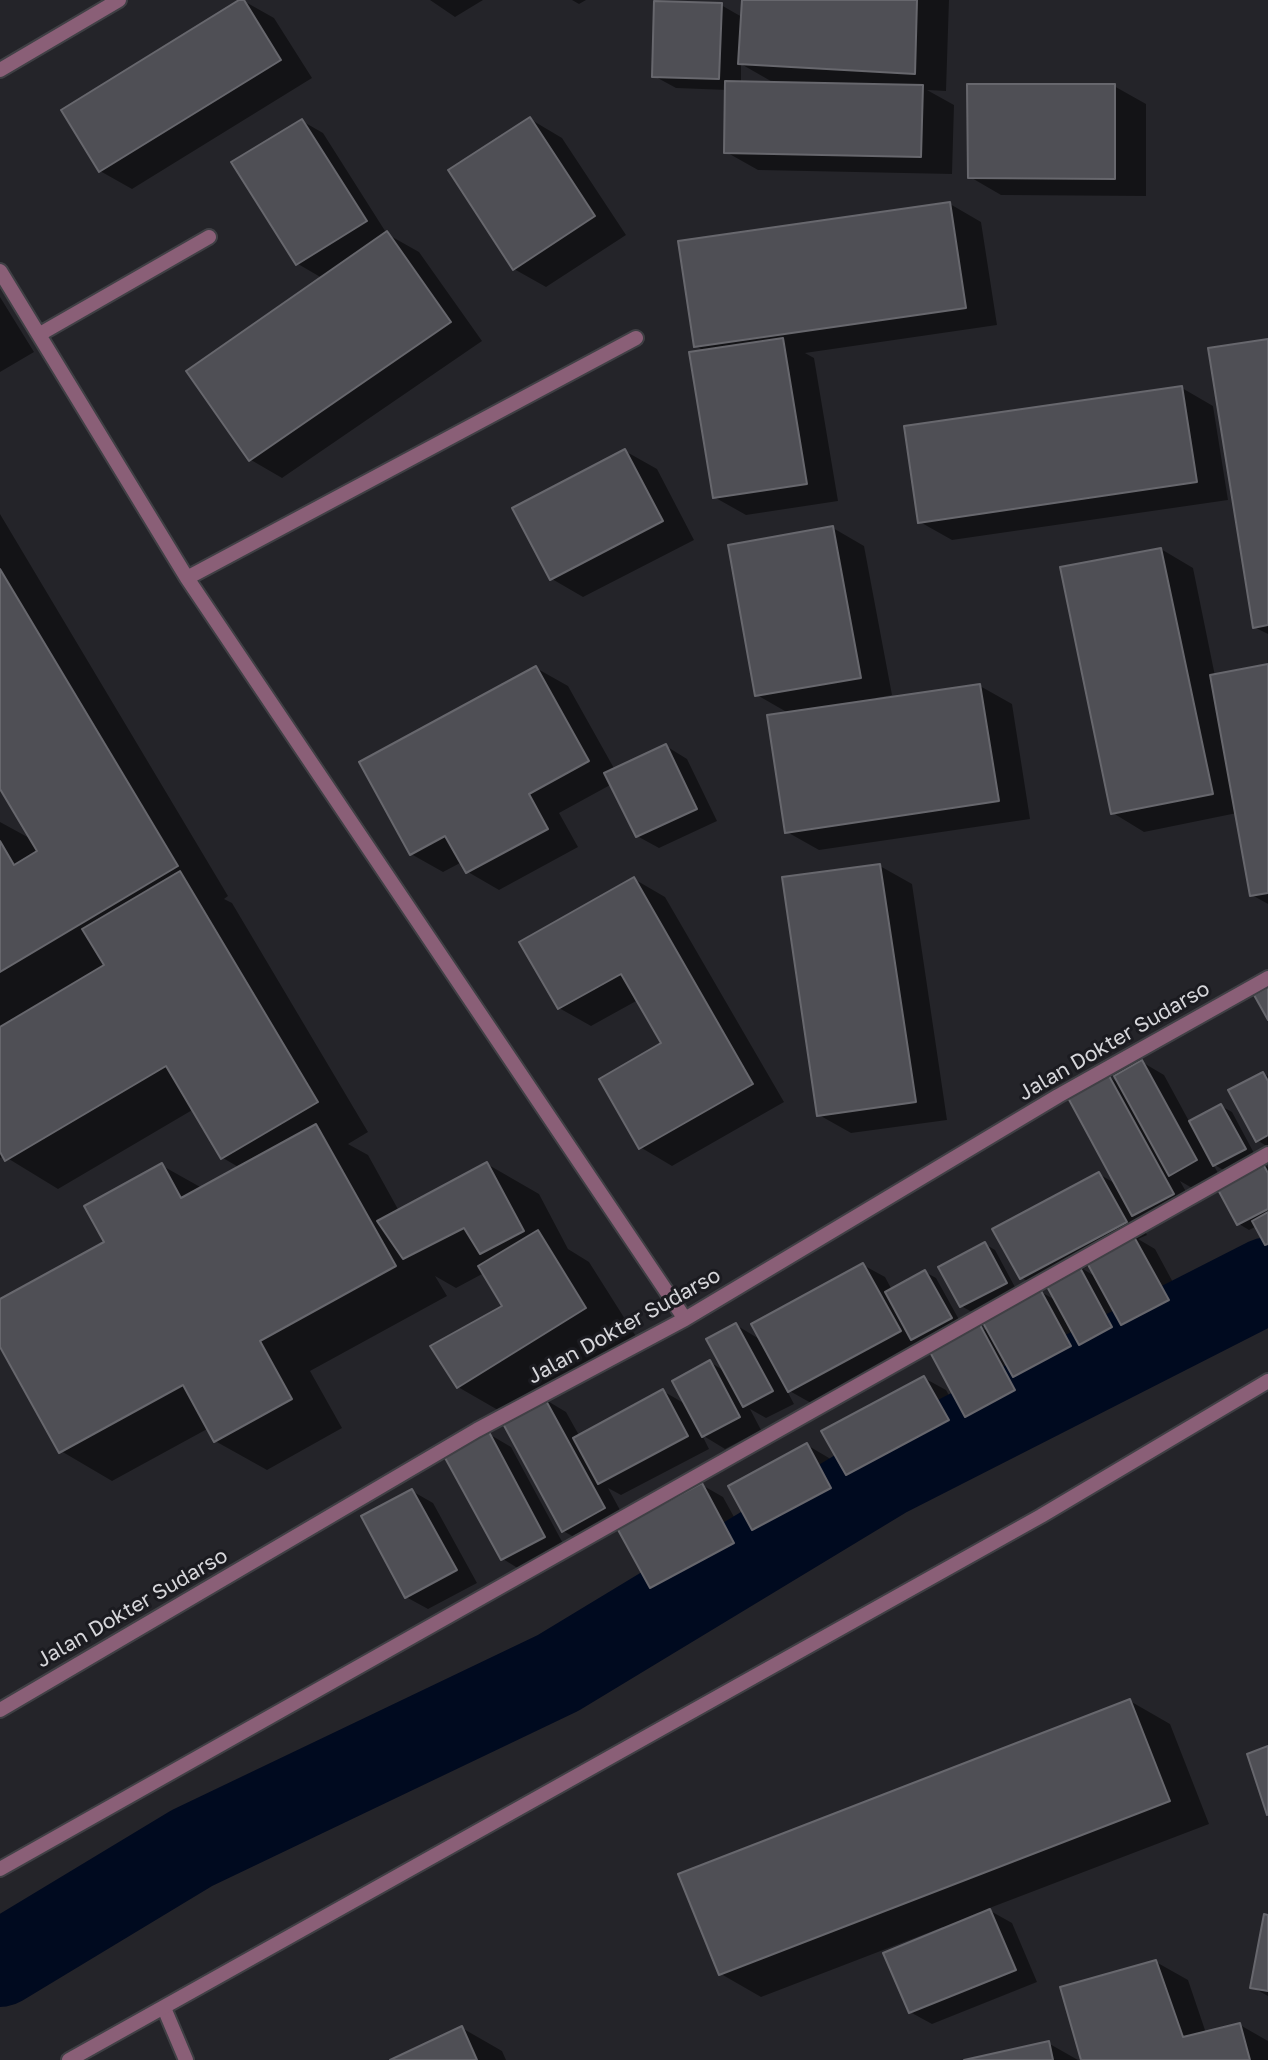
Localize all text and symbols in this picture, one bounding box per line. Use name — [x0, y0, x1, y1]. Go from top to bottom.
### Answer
street label: Jalan Dokter Sudarso — [1014, 976, 1214, 1106]
street label: Jalan Dokter Sudarso — [523, 1262, 725, 1390]
street label: Jalan Dokter Sudarso — [32, 1543, 232, 1673]

